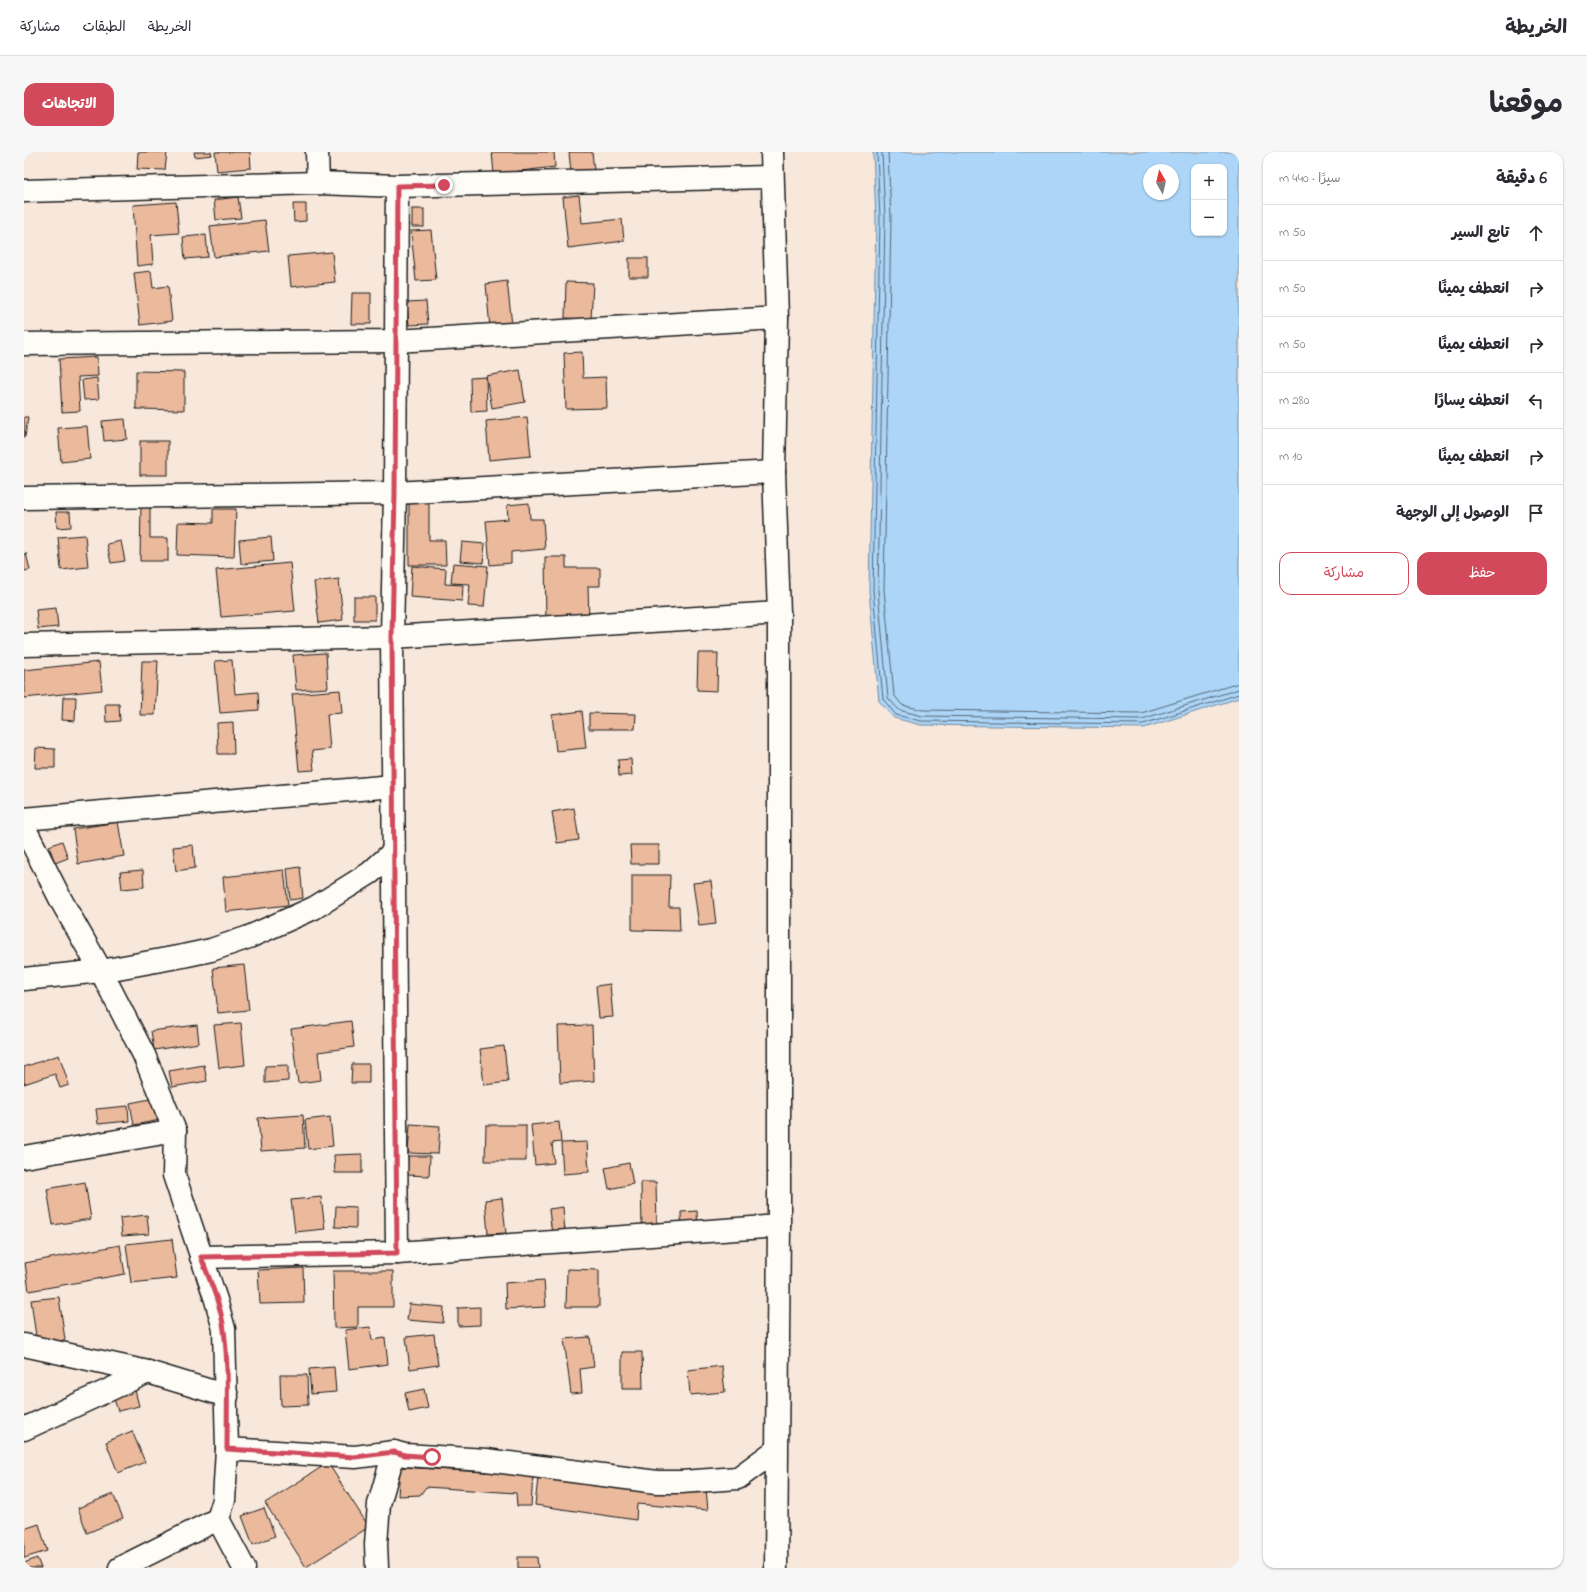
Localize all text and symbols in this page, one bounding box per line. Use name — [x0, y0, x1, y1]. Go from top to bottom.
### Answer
text: الخريطة — [1505, 15, 1567, 42]
text: مشاركة — [20, 17, 60, 38]
text: الطبقات — [82, 17, 126, 38]
text: الخريطة — [148, 17, 191, 38]
button: الاتجاهات — [24, 83, 114, 126]
text: موقعنا — [1489, 85, 1563, 126]
north arrow — [1143, 164, 1179, 200]
map controls — [1191, 164, 1227, 236]
button: + — [1191, 164, 1227, 200]
text: 6 دقيقة — [1496, 166, 1547, 191]
text: سيرًا · 440 m — [1279, 169, 1341, 188]
route end — [435, 176, 453, 194]
button: − — [1191, 200, 1227, 236]
text: تابع السير — [1452, 222, 1509, 244]
icon: ahead — [1525, 222, 1547, 244]
text: 50 m — [1279, 223, 1305, 242]
text: انعطف يمينًا — [1438, 278, 1509, 300]
icon: right — [1525, 278, 1547, 300]
text: 50 m — [1279, 279, 1305, 298]
text: انعطف يمينًا — [1438, 334, 1509, 356]
icon: right — [1525, 334, 1547, 356]
text: 50 m — [1279, 335, 1305, 354]
text: انعطف يسارًا — [1434, 390, 1509, 412]
icon: left — [1525, 390, 1547, 412]
text: 280 m — [1279, 391, 1309, 410]
text: انعطف يمينًا — [1438, 446, 1509, 468]
icon: right — [1525, 446, 1547, 468]
text: 10 m — [1279, 447, 1302, 466]
text: الوصول إلى الوجهة — [1396, 502, 1509, 524]
icon: arrive — [1525, 502, 1547, 524]
button: مشاركة — [1279, 552, 1409, 595]
button: حفظ — [1417, 552, 1547, 595]
route start — [423, 1448, 441, 1466]

